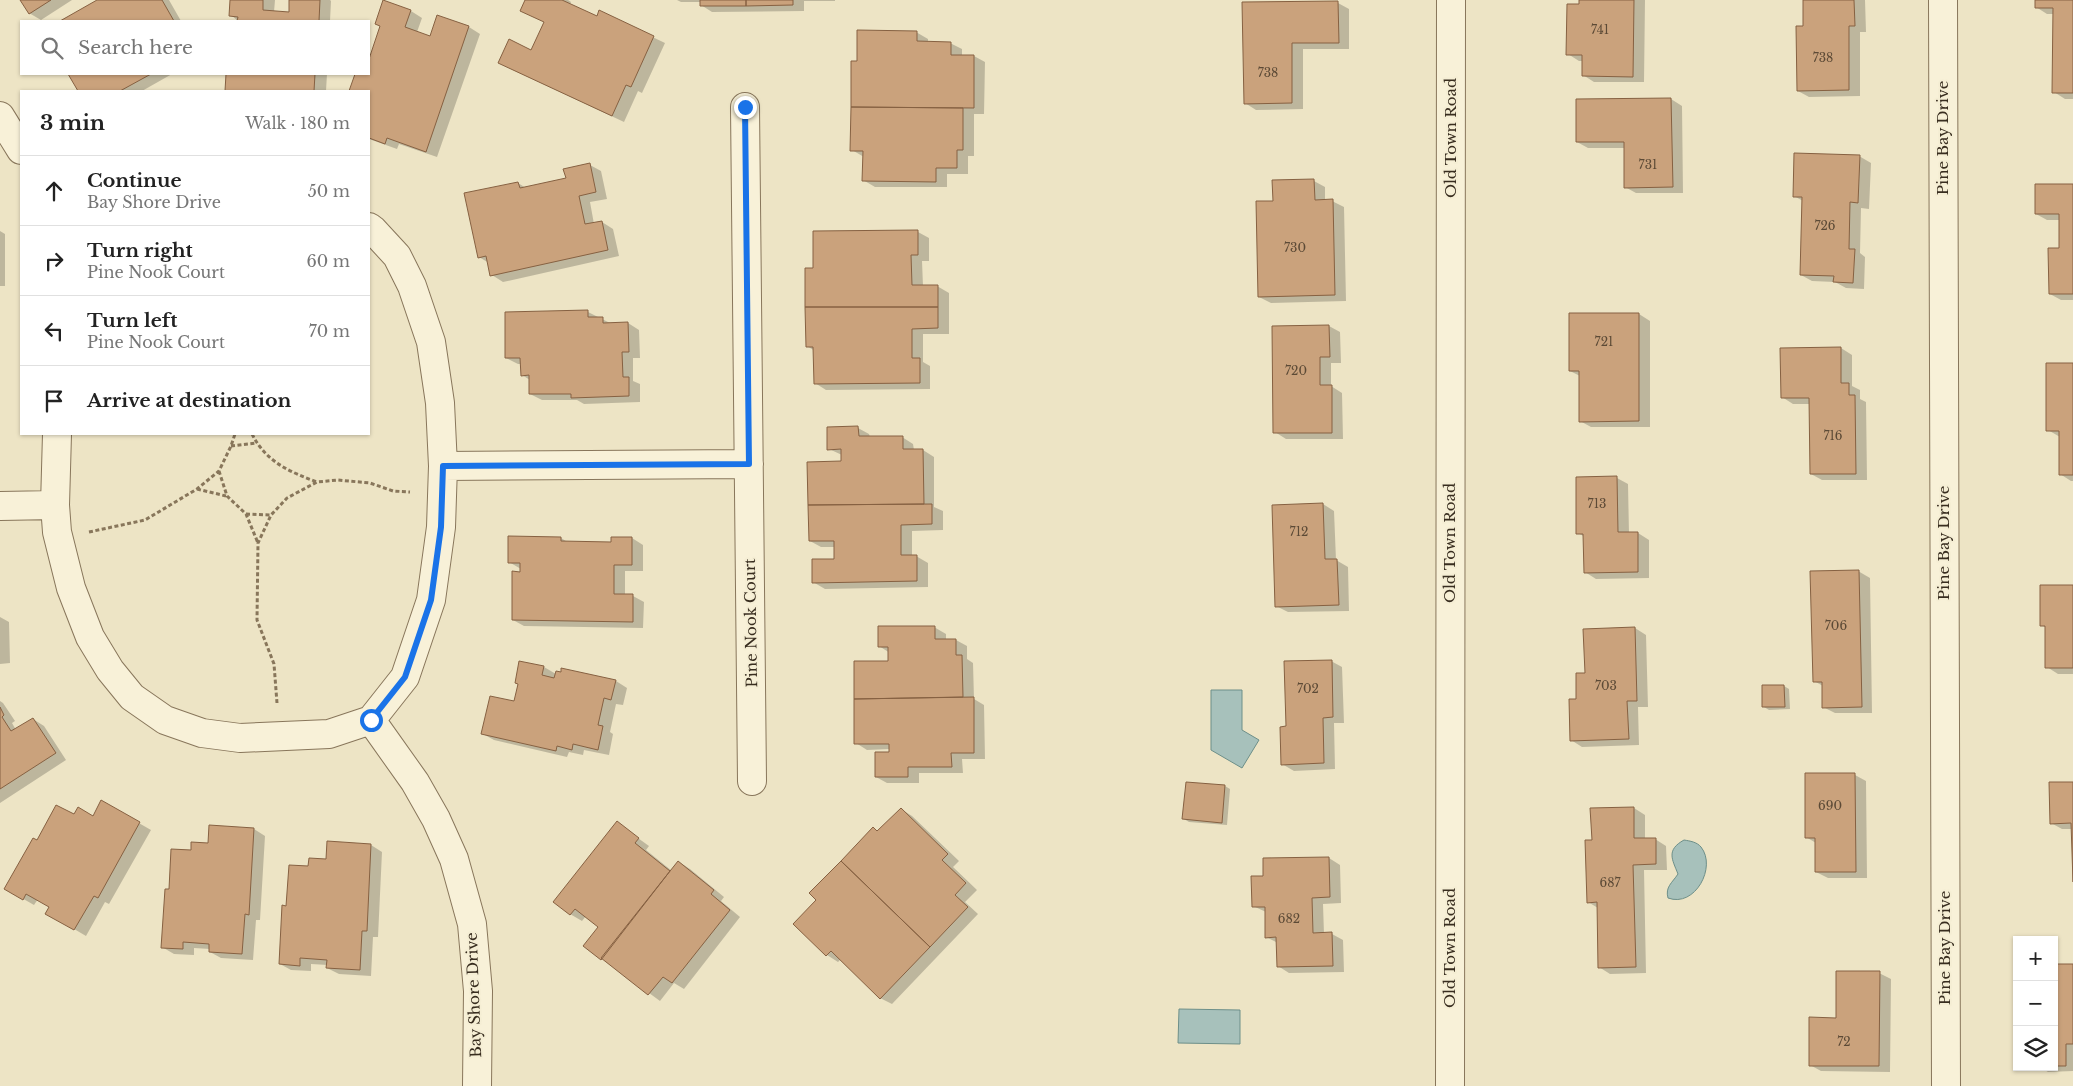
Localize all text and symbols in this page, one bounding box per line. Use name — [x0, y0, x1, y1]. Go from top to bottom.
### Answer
search box — [20, 20, 370, 75]
house number: 741 — [1591, 22, 1609, 37]
icon: search — [38, 34, 66, 62]
text: Search here — [78, 36, 193, 59]
house number: 738 — [1813, 50, 1833, 65]
house number: 738 — [1258, 65, 1278, 80]
street label: Old Town Road — [1441, 78, 1460, 198]
street label: Pine Bay Drive — [1933, 81, 1952, 195]
route end — [734, 96, 757, 119]
text: 3 min — [40, 110, 105, 136]
text: Walk · 180 m — [245, 113, 350, 133]
house number: 731 — [1639, 157, 1657, 172]
text: Continue — [87, 169, 182, 192]
icon: ahead — [40, 177, 68, 205]
text: 50 m — [308, 181, 350, 201]
text: Bay Shore Drive — [87, 192, 221, 212]
house number: 726 — [1814, 218, 1836, 233]
text: Turn right — [87, 239, 193, 262]
house number: 730 — [1284, 240, 1306, 255]
icon: right — [40, 247, 68, 275]
text: 60 m — [307, 251, 350, 271]
text: Pine Nook Court — [87, 262, 225, 282]
text: Turn left — [87, 309, 178, 332]
icon: left — [40, 317, 68, 345]
text: 70 m — [309, 321, 350, 341]
text: Pine Nook Court — [87, 332, 225, 352]
house number: 721 — [1595, 334, 1613, 349]
house number: 720 — [1285, 363, 1307, 378]
icon: arrive — [40, 387, 68, 415]
text: Arrive at destination — [87, 389, 291, 412]
house number: 716 — [1823, 428, 1843, 443]
street label: Old Town Road — [1440, 483, 1459, 603]
street label: Pine Bay Drive — [1934, 486, 1953, 600]
house number: 713 — [1588, 496, 1606, 511]
house number: 712 — [1290, 524, 1308, 539]
street label: Pine Nook Court — [740, 558, 761, 688]
house number: 706 — [1825, 618, 1847, 633]
house number: 703 — [1595, 678, 1617, 693]
house number: 702 — [1297, 681, 1319, 696]
route start — [360, 709, 383, 732]
house number: 690 — [1818, 798, 1842, 813]
house number: 687 — [1599, 875, 1621, 890]
street label: Old Town Road — [1440, 888, 1459, 1008]
street label: Pine Bay Drive — [1935, 891, 1954, 1005]
house number: 682 — [1278, 911, 1300, 926]
street label: Bay Shore Drive — [462, 932, 485, 1058]
map controls — [2013, 936, 2058, 1071]
button: + — [2013, 936, 2058, 981]
button: − — [2013, 981, 2058, 1026]
button: layers — [2013, 1026, 2058, 1071]
house number: 72 — [1837, 1034, 1851, 1049]

